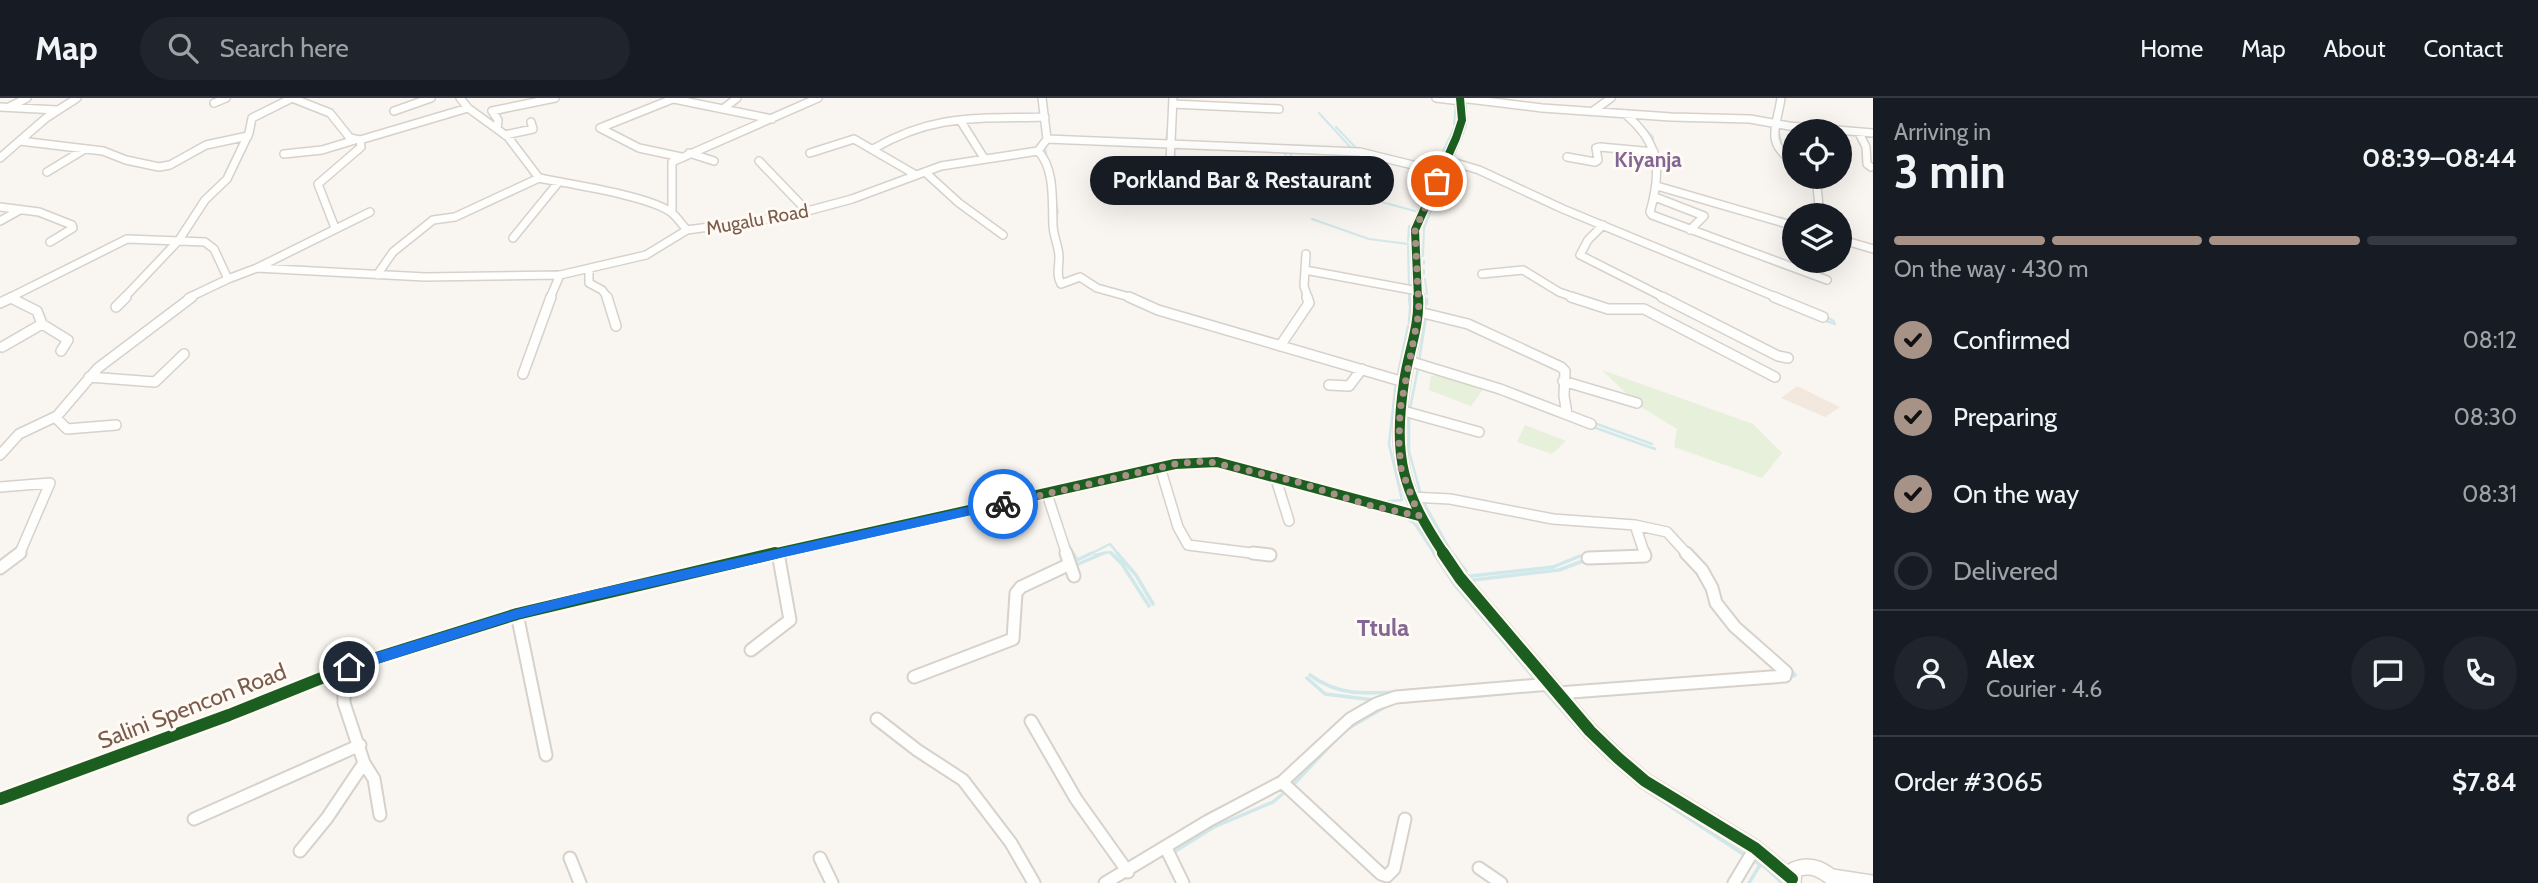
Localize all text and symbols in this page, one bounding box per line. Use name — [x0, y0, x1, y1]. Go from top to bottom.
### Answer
search box — [140, 17, 630, 80]
text: Map — [35, 28, 98, 68]
icon: search — [164, 29, 202, 67]
text: Search here — [220, 32, 349, 64]
text: Home — [2140, 34, 2203, 63]
text: Map — [2241, 34, 2286, 63]
text: About — [2324, 34, 2386, 63]
text: Contact — [2424, 34, 2503, 63]
text: Arriving in — [1894, 118, 1991, 146]
map controls — [1782, 119, 1852, 273]
button: locate — [1782, 119, 1852, 189]
text: 08:39–08:44 — [2362, 142, 2517, 174]
text: 3 min — [1894, 144, 2006, 200]
district label: Kiyanja — [1614, 147, 1682, 172]
pin — [1407, 151, 1467, 211]
callout: Porkland Bar & Restaurant — [1090, 156, 1395, 206]
icon: bag — [1418, 162, 1456, 200]
text: Porkland Bar & Restaurant — [1113, 166, 1371, 194]
street label: Mugalu Road — [704, 199, 810, 240]
button: layers — [1782, 203, 1852, 273]
text: On the way · 430 m — [1894, 255, 2089, 283]
icon: check — [1894, 321, 1932, 359]
text: Confirmed — [1953, 324, 2070, 356]
text: 08:12 — [2463, 326, 2517, 354]
icon: check — [1894, 398, 1932, 436]
text: Preparing — [1953, 401, 2057, 433]
text: 08:30 — [2454, 403, 2517, 431]
courier — [968, 469, 1038, 539]
icon: check — [1894, 475, 1932, 513]
text: On the way — [1953, 478, 2079, 510]
text: 08:31 — [2462, 480, 2517, 508]
icon: bike — [984, 485, 1022, 523]
text: Delivered — [1953, 555, 2058, 587]
district label: Ttula — [1357, 613, 1409, 642]
button: person — [1894, 636, 1968, 710]
button: chat — [2351, 636, 2425, 710]
button: phone — [2443, 636, 2517, 710]
pin — [319, 637, 379, 697]
text: Alex — [1986, 643, 2035, 675]
icon: home — [330, 648, 368, 686]
street label: Salini Spencon Road — [94, 657, 290, 755]
text: Courier · 4.6 — [1986, 675, 2102, 703]
text: Order #3065 — [1894, 766, 2043, 798]
text: $7.84 — [2452, 766, 2517, 798]

